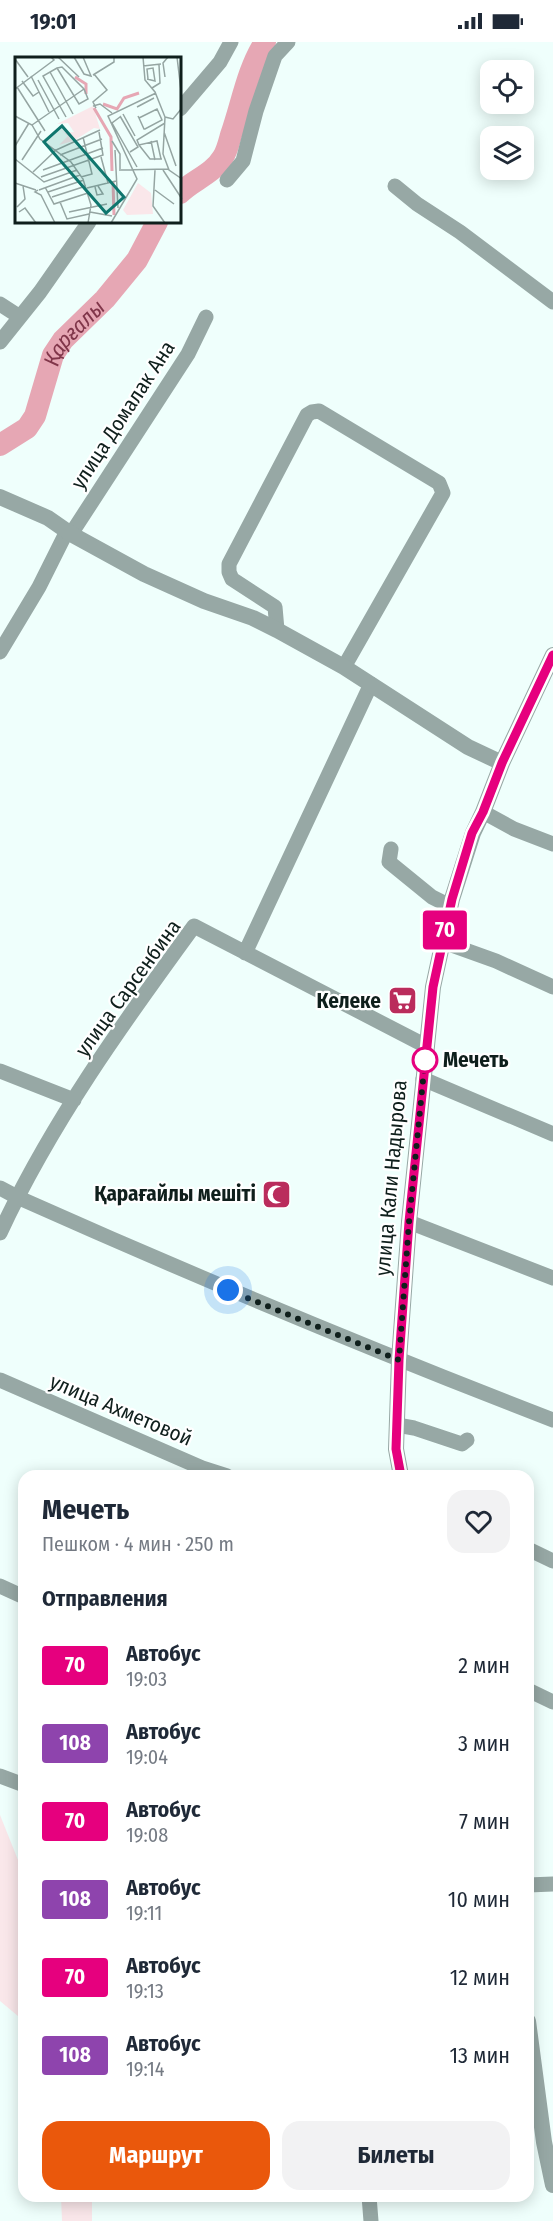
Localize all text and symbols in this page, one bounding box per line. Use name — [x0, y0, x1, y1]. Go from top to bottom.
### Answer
text: 19:01 — [30, 8, 77, 35]
inset map — [15, 57, 182, 224]
map controls — [480, 60, 534, 180]
button: locate — [480, 60, 534, 114]
button: layers — [480, 126, 534, 180]
water label: Қарғалы — [37, 294, 110, 369]
street label: улица Домалак Ана — [65, 336, 181, 494]
line badge: 70 — [418, 910, 472, 950]
street label: улица Сарсенбина — [69, 914, 187, 1062]
text: 70 — [435, 917, 455, 943]
supermarket icon: Келеке — [386, 985, 418, 1017]
place label: Келеке — [317, 988, 381, 1014]
marker: Мечеть — [412, 1047, 438, 1073]
place label: Мечеть — [443, 1047, 508, 1073]
street label: улица Кали Надырова — [369, 1079, 413, 1277]
mosque icon: Қарағайлы мешіті — [261, 1178, 293, 1210]
place label: Қарағайлы мешіті — [94, 1181, 256, 1207]
your location — [213, 1275, 243, 1305]
street label: улица Ахметовой — [46, 1368, 196, 1452]
button: heart — [447, 1490, 510, 1553]
text: Мечеть — [42, 1493, 129, 1526]
text: Пешком · 4 мин · 250 m — [42, 1532, 234, 1556]
text: Отправления — [42, 1585, 168, 1612]
text: Автобус — [126, 1640, 201, 1667]
text: 70 — [65, 1652, 85, 1678]
text: 2 мин — [458, 1652, 510, 1679]
text: 19:03 — [126, 1667, 167, 1691]
text: Автобус — [126, 1718, 201, 1745]
text: 108 — [59, 1730, 91, 1756]
text: 3 мин — [458, 1730, 510, 1757]
text: 19:04 — [126, 1745, 168, 1769]
text: Автобус — [126, 1796, 201, 1823]
text: 70 — [65, 1808, 85, 1834]
text: 7 мин — [459, 1808, 510, 1835]
text: 19:08 — [126, 1823, 168, 1847]
text: Автобус — [126, 1874, 201, 1901]
text: 108 — [59, 1886, 91, 1912]
text: 10 мин — [448, 1886, 510, 1913]
text: 19:11 — [126, 1901, 162, 1925]
text: Автобус — [126, 1952, 201, 1979]
text: 70 — [65, 1964, 85, 1990]
text: 12 мин — [450, 1964, 510, 1991]
text: 19:13 — [126, 1979, 164, 2003]
text: Автобус — [126, 2030, 201, 2057]
text: 108 — [59, 2042, 91, 2068]
text: 13 мин — [449, 2042, 510, 2069]
text: 19:14 — [126, 2057, 164, 2081]
button: Маршрут — [42, 2121, 270, 2190]
button: Билеты — [282, 2121, 510, 2190]

